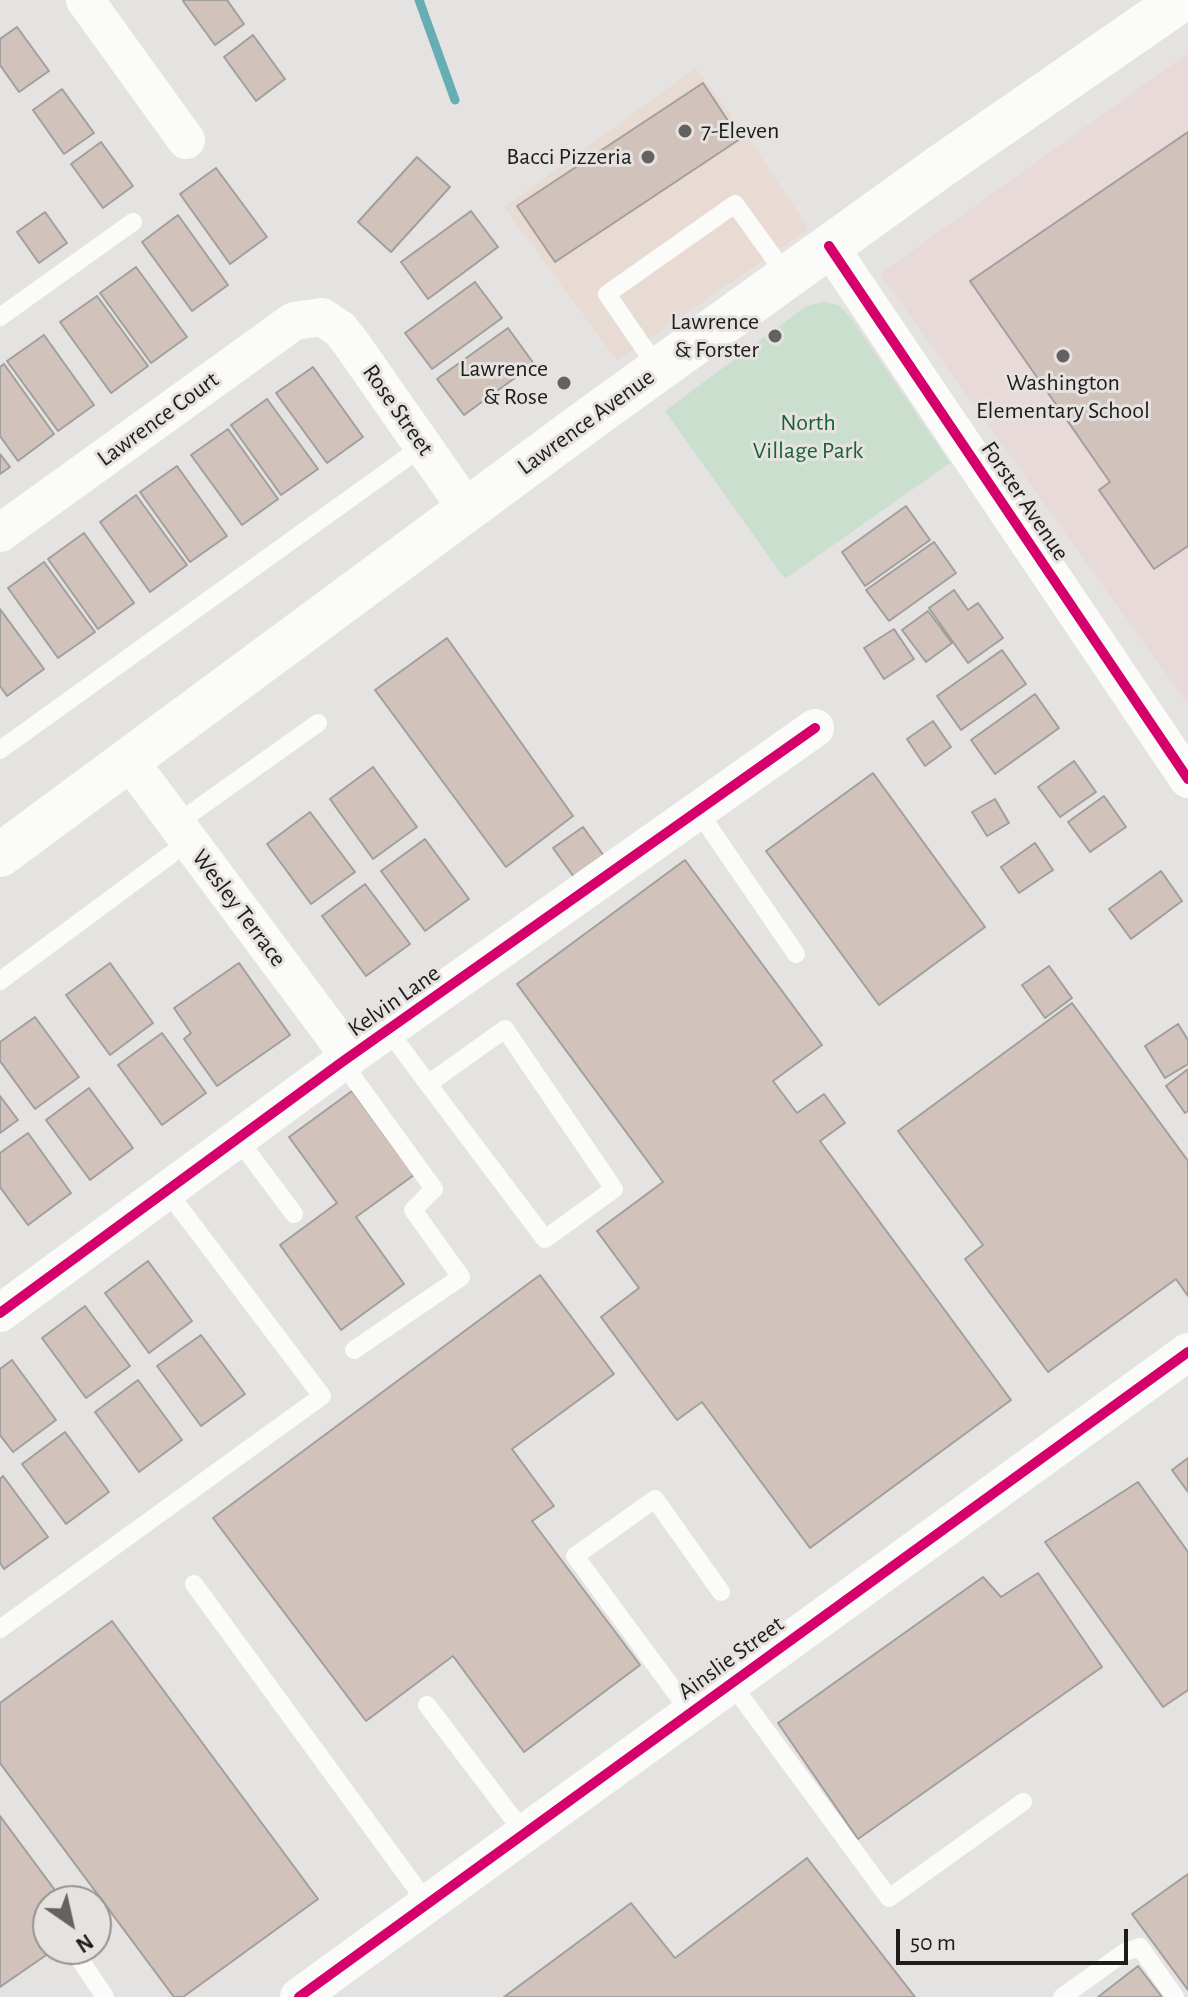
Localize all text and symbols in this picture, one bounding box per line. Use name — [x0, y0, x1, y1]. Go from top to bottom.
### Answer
place label: 7-Eleven — [701, 117, 779, 145]
marker: 7-Eleven — [676, 122, 694, 140]
place label: Bacci Pizzeria — [506, 143, 632, 171]
marker: Bacci Pizzeria — [639, 148, 657, 166]
place label: Lawrence & Forster — [671, 308, 759, 364]
marker: Lawrence & Forster — [766, 327, 784, 345]
marker: Washington Elementary School — [1054, 347, 1072, 365]
place label: Lawrence & Rose — [460, 355, 548, 411]
street label: Rose Street — [356, 359, 440, 461]
street label: Lawrence Avenue — [512, 363, 660, 481]
street label: Lawrence Court — [91, 365, 225, 473]
place label: Washington Elementary School — [976, 369, 1150, 425]
marker: Lawrence & Rose — [555, 374, 573, 392]
park label: North Village Park — [753, 409, 863, 465]
street label: Forster Avenue — [975, 436, 1075, 566]
street label: Wesley Terrace — [186, 844, 292, 972]
street label: Kelvin Lane — [342, 959, 446, 1043]
street label: Ainslie Street — [672, 1610, 790, 1706]
north arrow — [32, 1885, 112, 1965]
scale bar — [900, 1913, 1132, 1963]
text: N — [72, 1930, 97, 1957]
text: 50 m — [910, 1931, 956, 1955]

